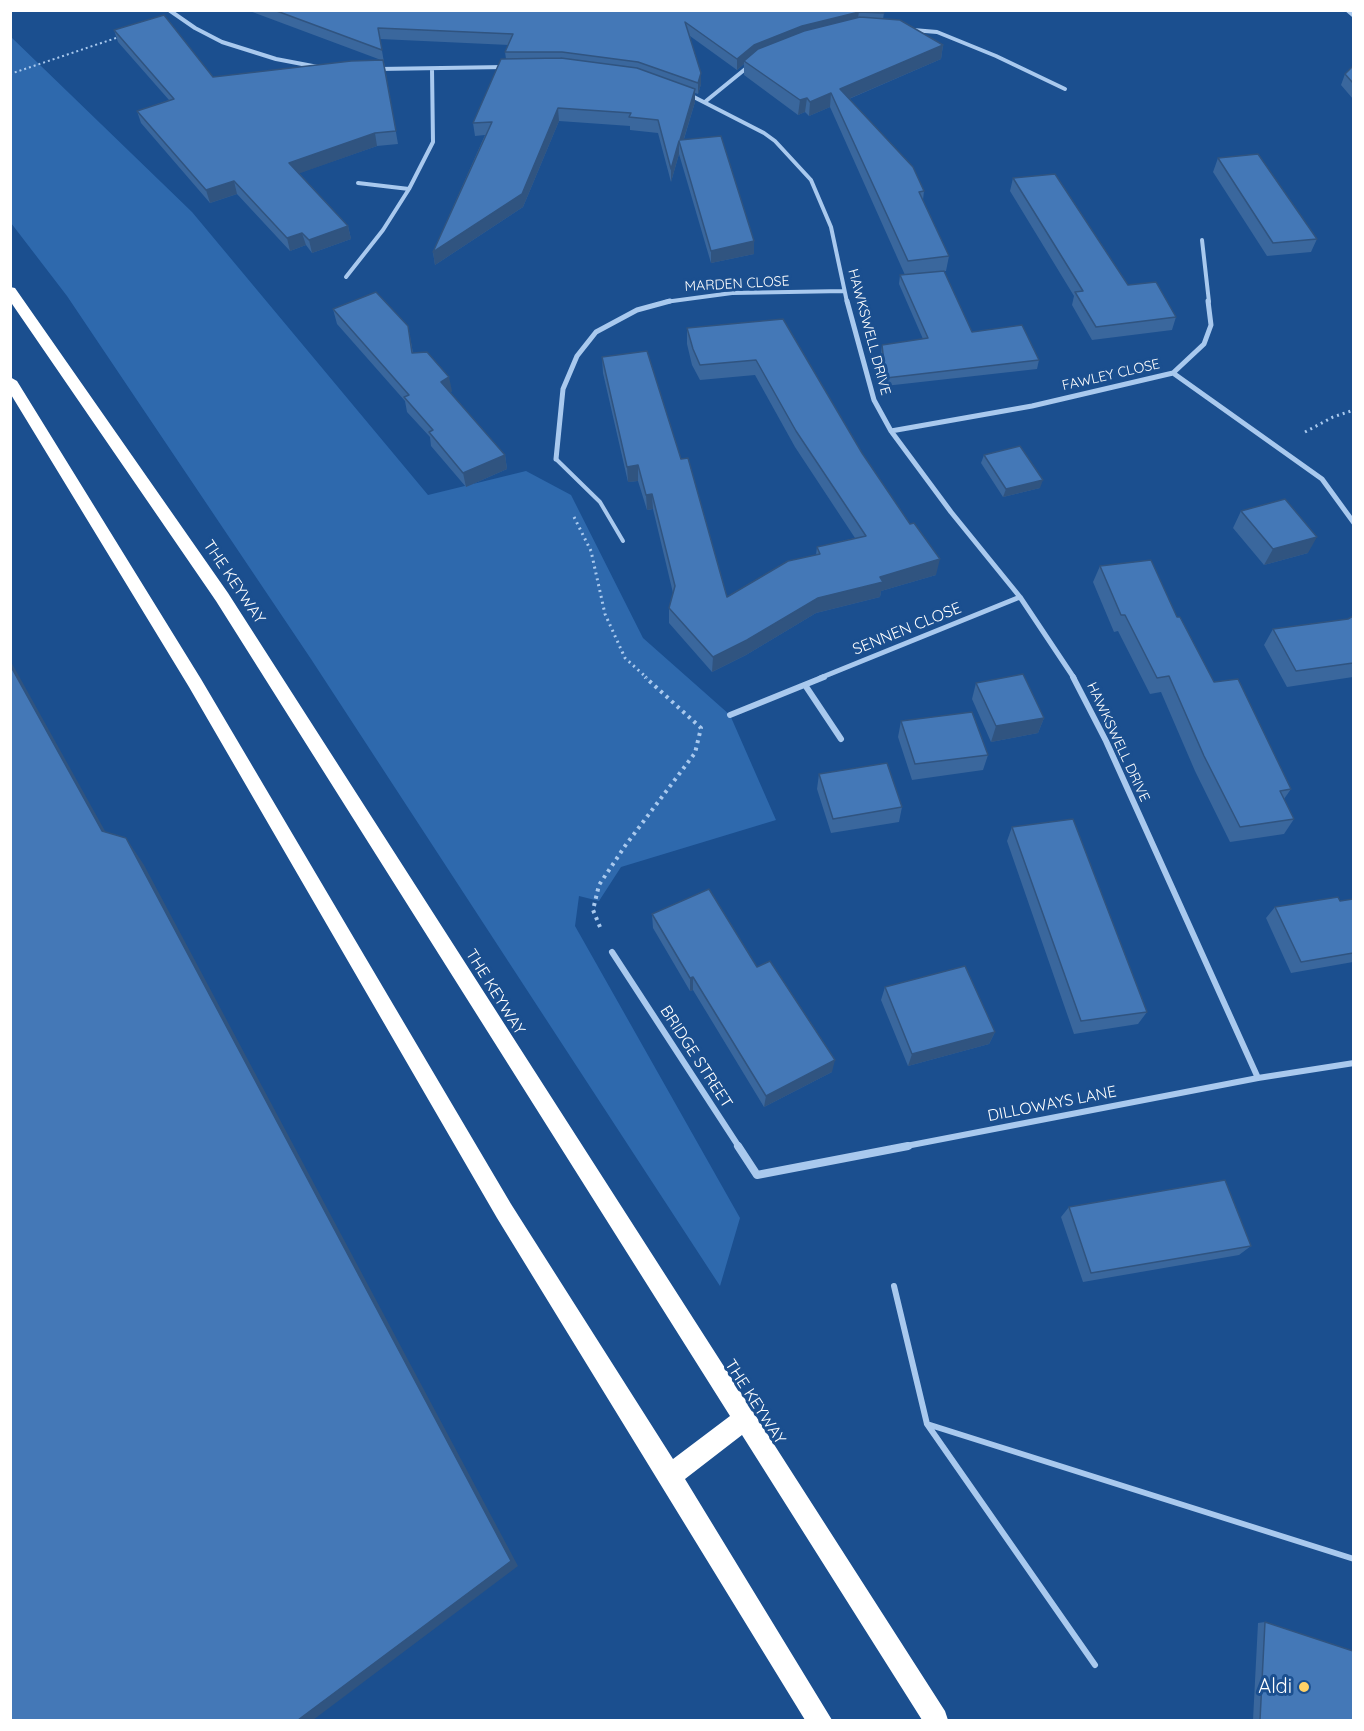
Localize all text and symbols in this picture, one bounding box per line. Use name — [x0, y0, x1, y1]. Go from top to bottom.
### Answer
street label: HAWKSWELL DRIVE — [844, 267, 894, 397]
street label: MARDEN CLOSE — [684, 273, 790, 295]
street label: FAWLEY CLOSE — [1060, 356, 1162, 394]
street label: THE KEYWAY — [199, 536, 269, 628]
street label: SENNEN CLOSE — [850, 598, 964, 660]
street label: HAWKSWELL DRIVE — [1083, 680, 1153, 804]
street label: THE KEYWAY — [461, 946, 529, 1038]
street label: BRIDGE STREET — [656, 1002, 736, 1112]
street label: DILLOWAYS LANE — [986, 1082, 1118, 1126]
street label: THE KEYWAY — [720, 1356, 790, 1448]
place label: Aldi — [1258, 1675, 1292, 1699]
marker: Aldi — [1297, 1680, 1311, 1694]

